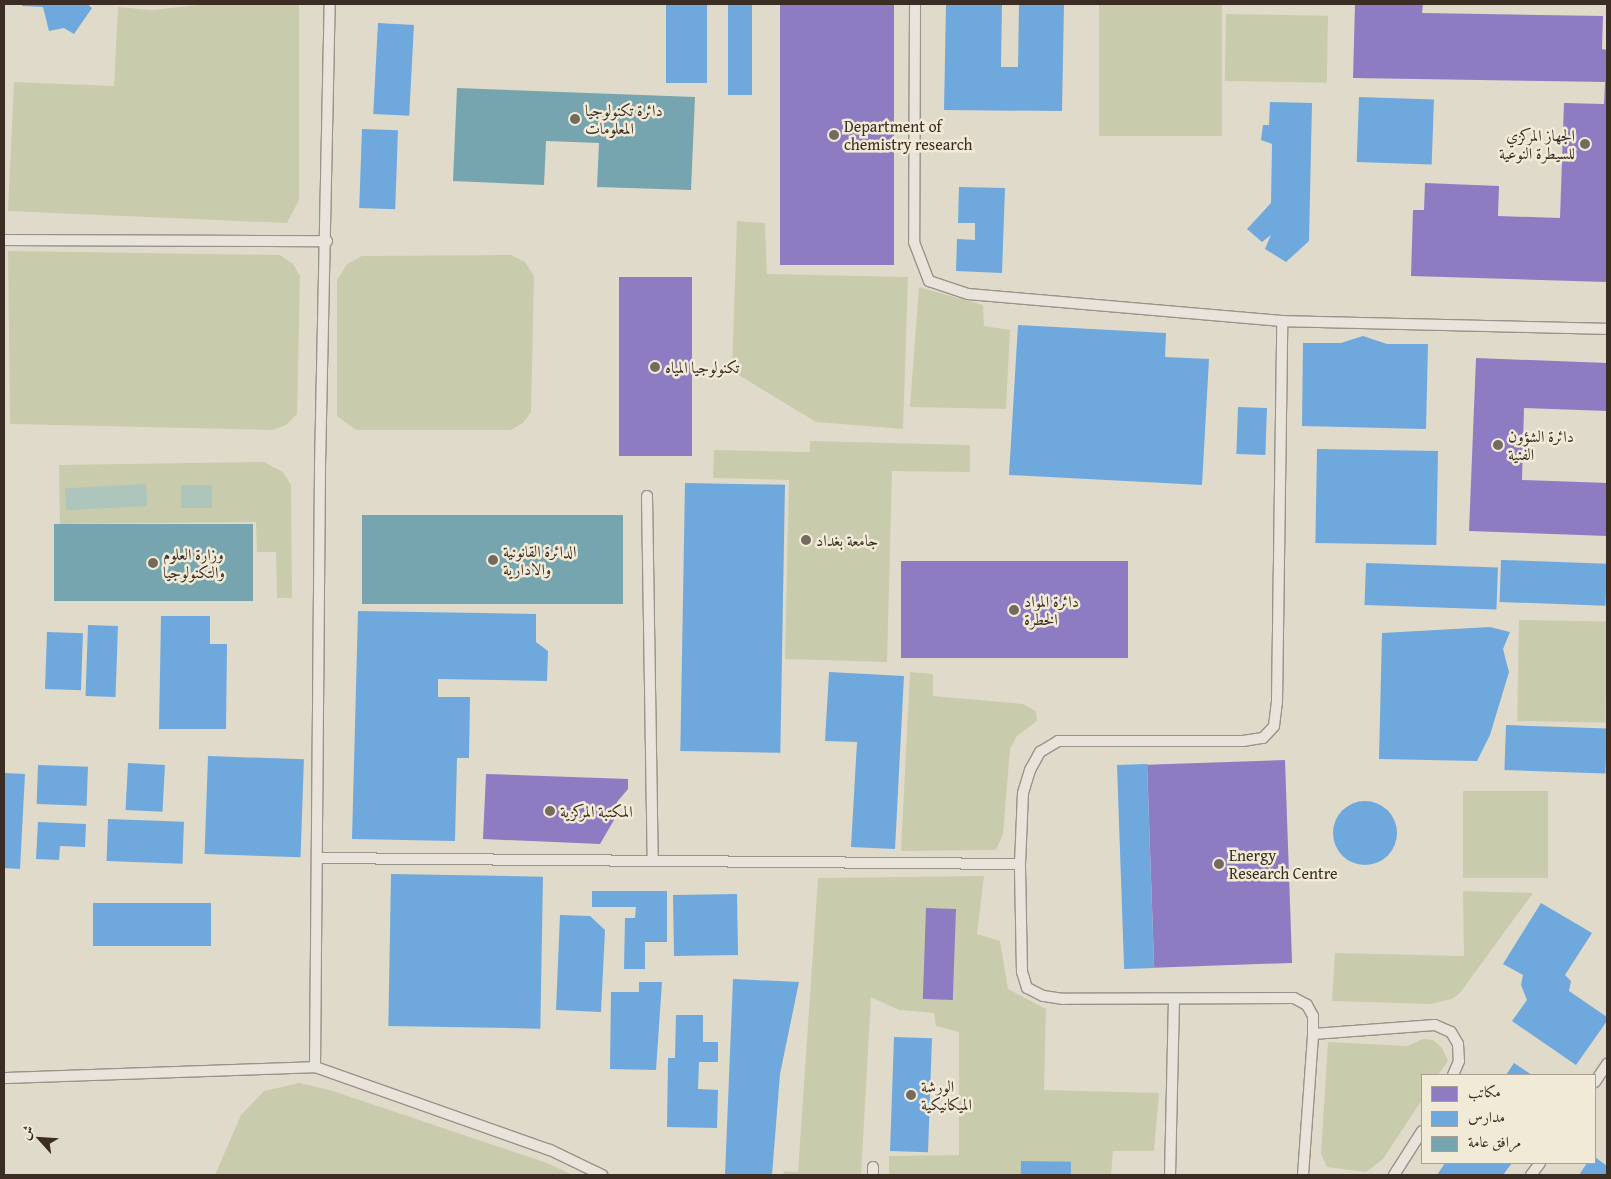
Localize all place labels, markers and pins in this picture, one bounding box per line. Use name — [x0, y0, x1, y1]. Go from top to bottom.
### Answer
place label: دائرة تكنولوجيا المعلومات — [585, 100, 663, 138]
marker: دائرة تكنولوجيا المعلومات — [569, 113, 581, 125]
place label: Department of chemistry research — [844, 116, 972, 154]
place label: الجهاز المركزي للسيطرة النوعية — [1499, 125, 1575, 163]
marker: Department of chemistry research — [828, 129, 840, 141]
marker: الجهاز المركزي للسيطرة النوعية — [1579, 138, 1591, 150]
place label: تكنولوجيا المياه — [665, 357, 739, 377]
marker: تكنولوجيا المياه — [649, 361, 661, 373]
place label: دائرة الشؤون الفنية — [1508, 426, 1574, 464]
marker: دائرة الشؤون الفنية — [1492, 439, 1504, 451]
place label: جامعة بغداد — [816, 530, 878, 550]
marker: جامعة بغداد — [800, 534, 812, 546]
place label: الدائرة القانونية والادارية — [503, 541, 577, 579]
place label: وزارة العلوم والتكنولوجيا — [163, 544, 225, 582]
marker: الدائرة القانونية والادارية — [487, 554, 499, 566]
marker: وزارة العلوم والتكنولوجيا — [147, 557, 159, 569]
place label: دائرة المواد الخطرة — [1024, 591, 1079, 629]
marker: دائرة المواد الخطرة — [1008, 604, 1020, 616]
place label: المكتبة المركزية — [560, 801, 633, 821]
marker: المكتبة المركزية — [544, 805, 556, 817]
place label: Energy Research Centre — [1229, 845, 1338, 883]
marker: Energy Research Centre — [1213, 858, 1225, 870]
place label: الورشة الميكانيكية — [921, 1076, 972, 1114]
marker: الورشة الميكانيكية — [905, 1089, 917, 1101]

